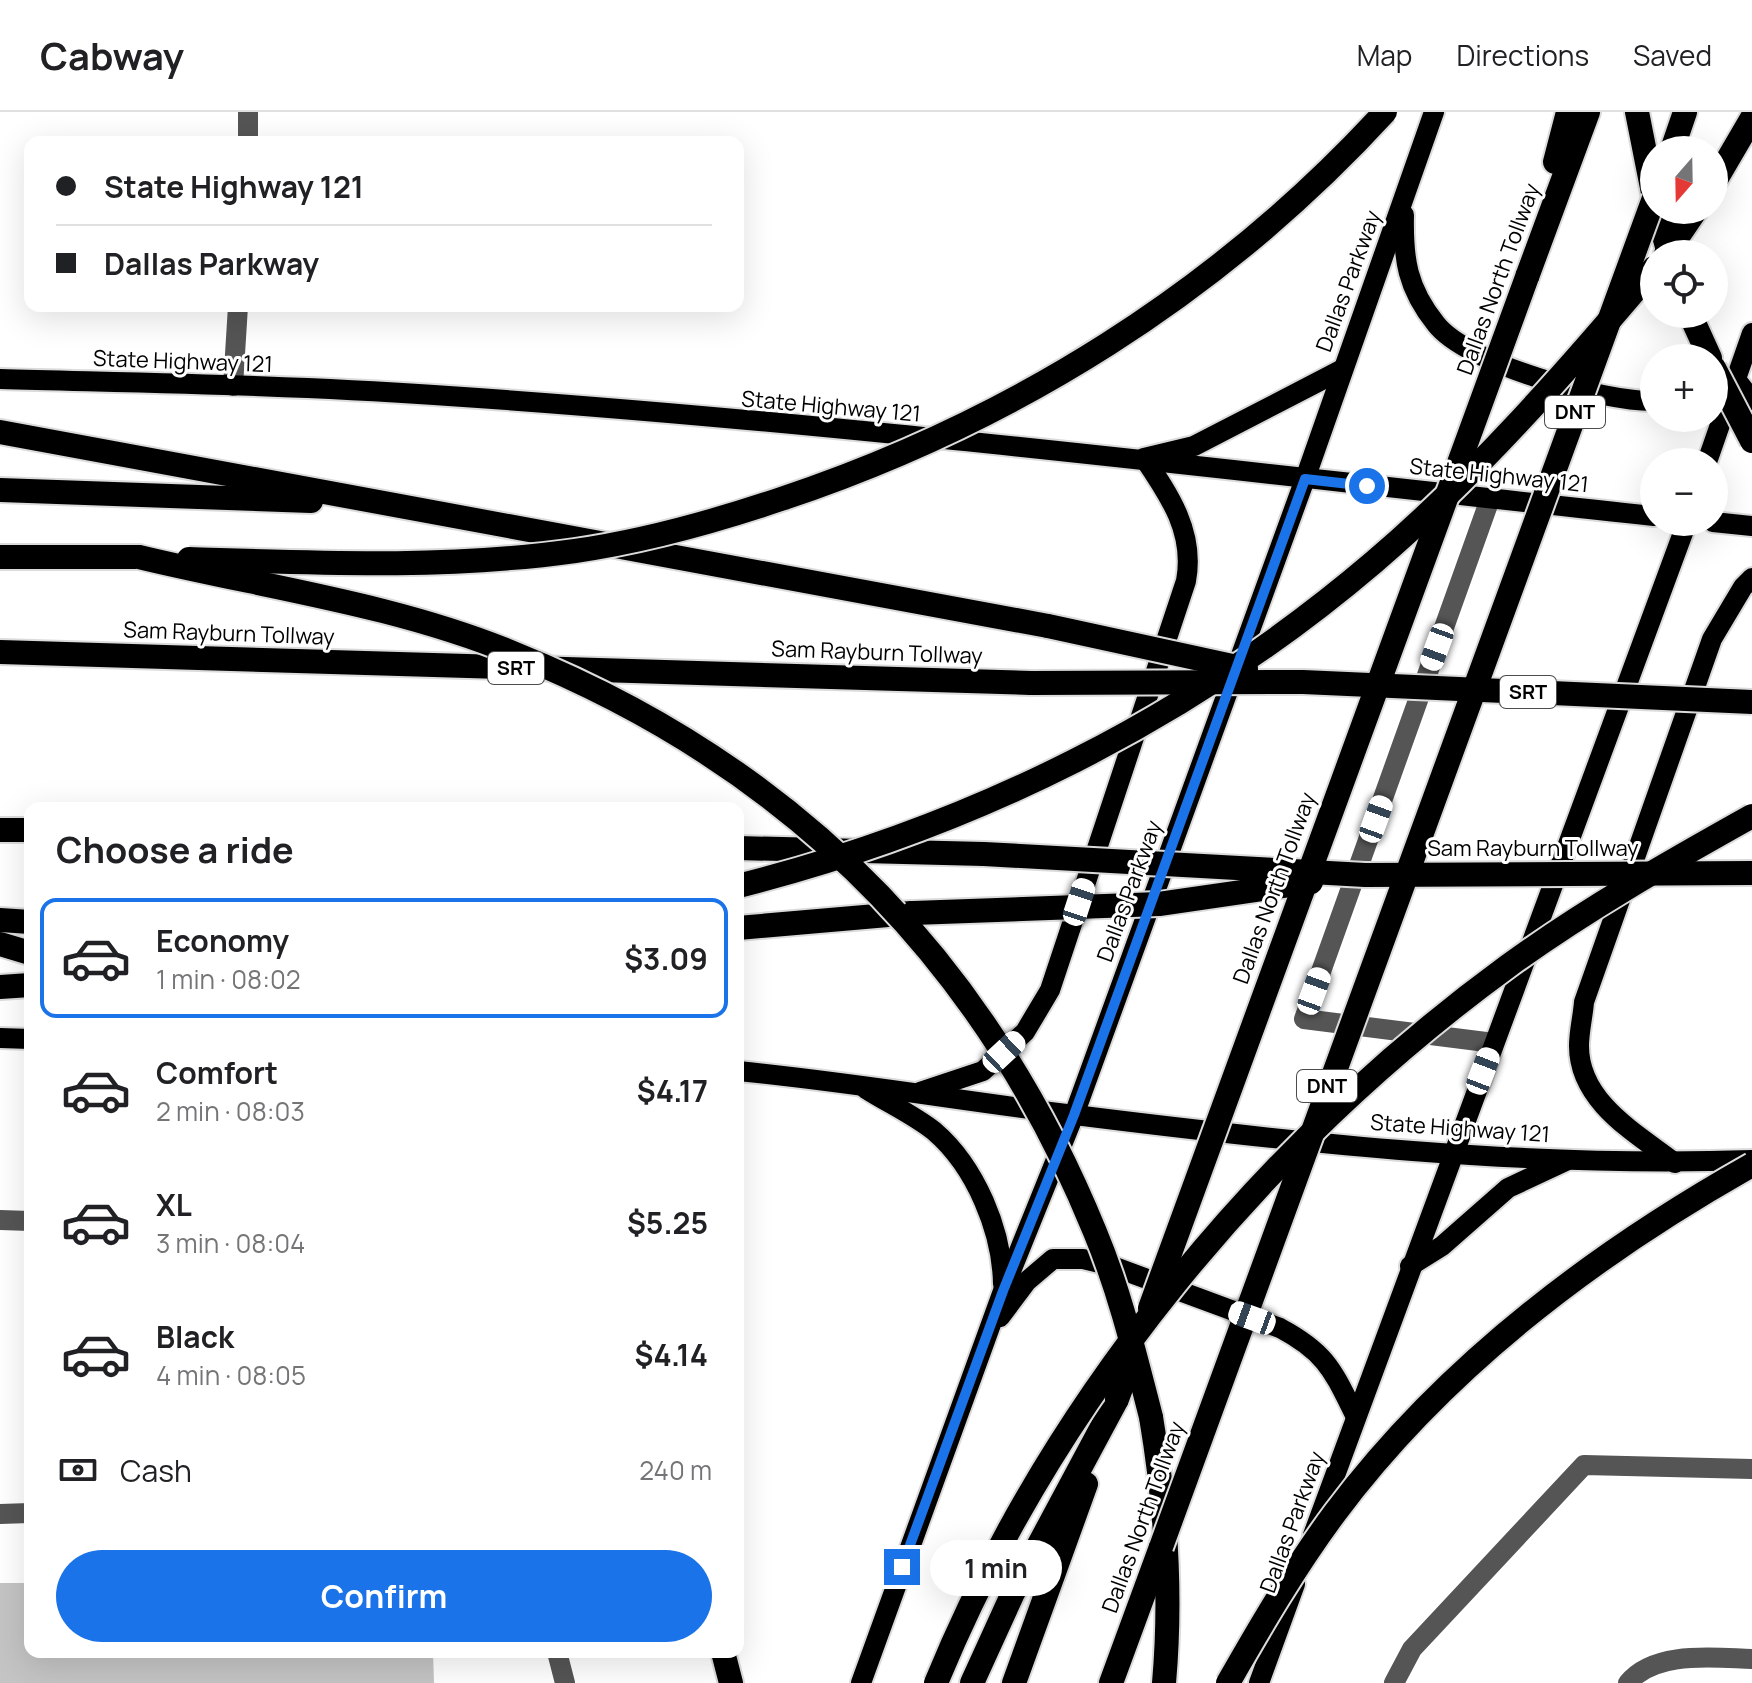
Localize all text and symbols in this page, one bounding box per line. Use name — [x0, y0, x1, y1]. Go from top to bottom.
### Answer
text: Cabway — [40, 29, 184, 81]
text: Map — [1357, 36, 1412, 74]
text: Directions — [1456, 36, 1589, 74]
text: Saved — [1633, 36, 1712, 74]
north arrow — [1640, 136, 1728, 224]
map controls — [1640, 136, 1728, 536]
text: State Highway 121 — [104, 166, 364, 207]
street label: Dallas North Tollway — [1449, 179, 1547, 379]
street label: Dallas Parkway — [1308, 206, 1388, 356]
button: locate — [1640, 240, 1728, 328]
text: Dallas Parkway — [104, 243, 319, 284]
street label: State Highway 121 — [93, 343, 273, 379]
button: + — [1640, 344, 1728, 432]
street label: State Highway 121 — [740, 383, 922, 429]
road number: DNT — [1545, 396, 1605, 428]
button: − — [1640, 448, 1728, 536]
street label: State Highway 121 — [1408, 451, 1590, 499]
route start — [1349, 468, 1385, 504]
street label: Sam Rayburn Tollway — [123, 614, 336, 652]
car — [1418, 620, 1456, 674]
street label: Sam Rayburn Tollway — [771, 633, 984, 671]
road number: SRT — [488, 652, 544, 684]
road number: SRT — [1500, 676, 1556, 708]
street label: Dallas North Tollway — [1225, 788, 1323, 988]
car — [1357, 792, 1395, 846]
street label: Dallas Parkway — [1089, 816, 1169, 966]
text: Choose a ride — [56, 825, 294, 874]
street label: Sam Rayburn Tollway — [1427, 833, 1639, 863]
car — [1060, 875, 1098, 929]
text: Economy — [156, 920, 289, 961]
icon: car — [60, 922, 132, 994]
text: $3.09 — [624, 938, 708, 979]
text: 1 min · 08:02 — [156, 961, 301, 997]
car — [1295, 964, 1333, 1018]
car — [978, 1027, 1030, 1077]
car — [1463, 1044, 1503, 1098]
text: Comfort — [156, 1052, 278, 1093]
icon: car — [60, 1054, 132, 1126]
text: $4.17 — [637, 1070, 708, 1111]
road number: DNT — [1297, 1070, 1357, 1102]
text: 2 min · 08:03 — [156, 1093, 305, 1129]
street label: State Highway 121 — [1369, 1107, 1551, 1149]
text: XL — [156, 1184, 192, 1225]
icon: car — [60, 1186, 132, 1258]
text: $5.25 — [627, 1202, 708, 1243]
text: 3 min · 08:04 — [156, 1225, 305, 1261]
car — [1225, 1299, 1279, 1337]
text: Black — [156, 1316, 234, 1357]
icon: car — [60, 1318, 132, 1390]
text: $4.14 — [635, 1334, 708, 1375]
text: 4 min · 08:05 — [156, 1357, 306, 1393]
street label: Dallas North Tollway — [1094, 1417, 1192, 1617]
street label: Dallas Parkway — [1252, 1447, 1332, 1597]
icon: cash — [56, 1448, 100, 1492]
text: Cash — [120, 1450, 192, 1491]
text: 240 m — [639, 1452, 712, 1488]
callout: 1 min — [930, 1539, 1062, 1595]
route end — [884, 1549, 920, 1585]
button: Confirm — [56, 1550, 712, 1642]
text: 1 min — [964, 1550, 1028, 1586]

